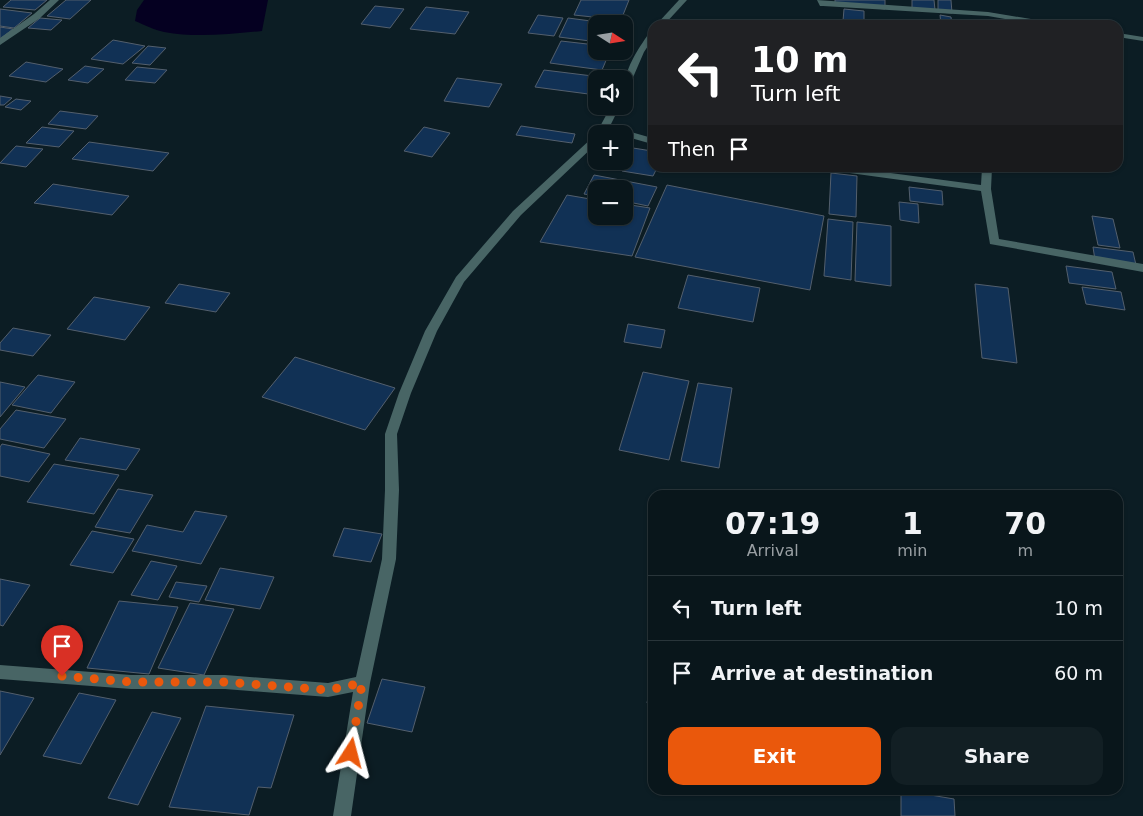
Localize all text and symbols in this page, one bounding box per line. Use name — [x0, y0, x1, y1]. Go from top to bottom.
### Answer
north arrow — [588, 15, 632, 60]
map controls — [588, 15, 633, 225]
icon: left — [668, 40, 733, 105]
text: 10 m — [751, 40, 848, 80]
button: sound — [588, 70, 633, 115]
text: Turn left — [751, 81, 840, 106]
button: + — [588, 125, 633, 170]
icon: arrive — [725, 135, 753, 163]
text: Then — [668, 138, 715, 160]
button: − — [588, 180, 633, 225]
text: 07:19 — [725, 506, 820, 541]
text: 1 — [902, 506, 923, 541]
text: 70 — [1004, 506, 1046, 541]
text: Arrival — [747, 541, 799, 560]
text: min — [897, 541, 927, 560]
text: m — [1017, 541, 1033, 560]
icon: left — [668, 594, 696, 622]
text: Turn left — [711, 597, 802, 619]
text: 10 m — [1054, 597, 1103, 619]
pin — [41, 625, 83, 676]
icon: arrive — [48, 632, 76, 660]
icon: arrive — [668, 659, 696, 687]
text: Arrive at destination — [711, 662, 933, 684]
text: 60 m — [1054, 662, 1103, 684]
position arrow — [324, 726, 376, 778]
button: Exit — [668, 727, 881, 785]
button: Share — [891, 727, 1103, 785]

